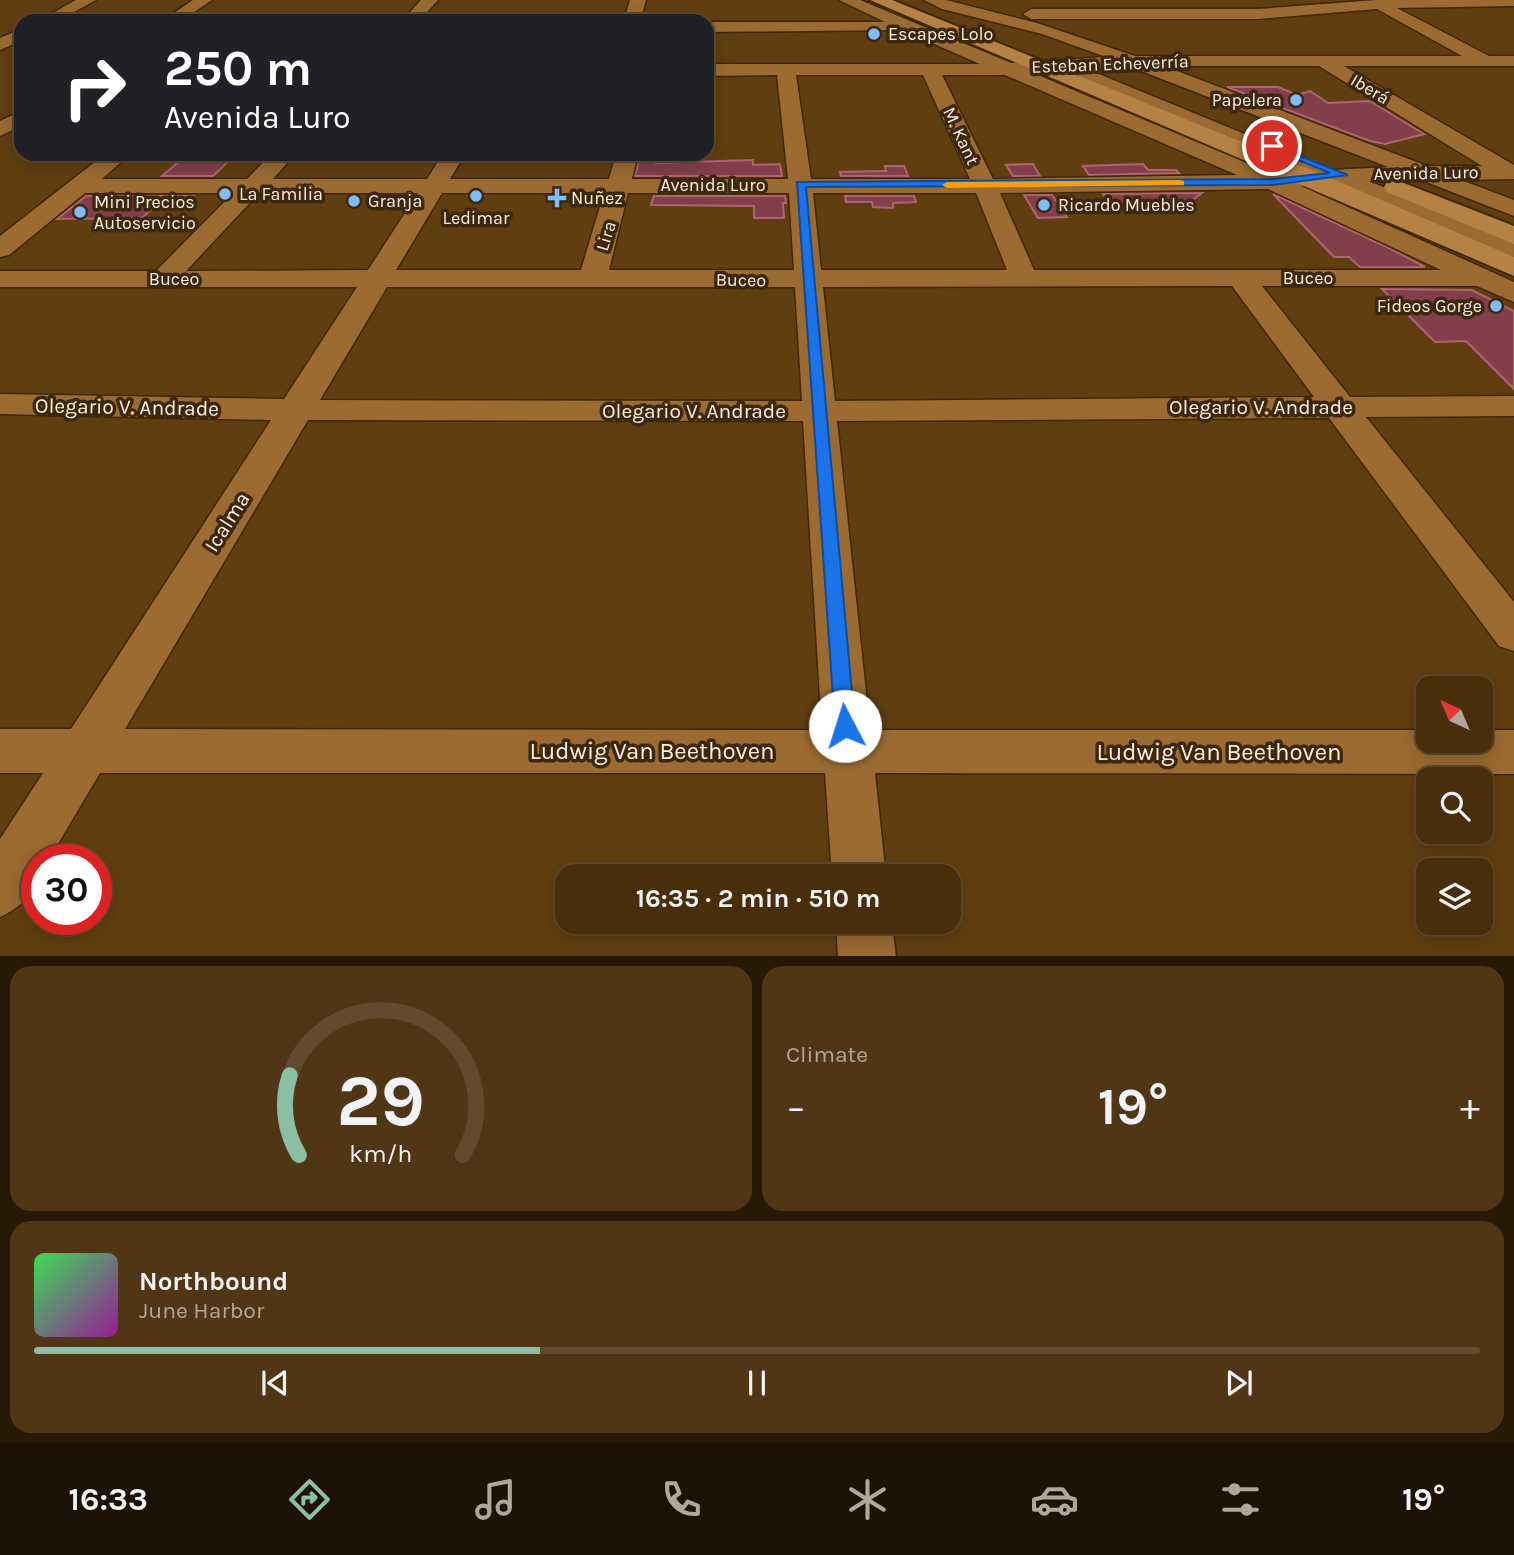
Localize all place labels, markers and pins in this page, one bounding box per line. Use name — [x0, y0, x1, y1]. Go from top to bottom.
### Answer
place label: Escapes Lolo — [888, 23, 993, 45]
marker: Escapes Lolo — [866, 26, 882, 42]
place label: Papelera — [1212, 89, 1282, 111]
marker: Papelera — [1288, 92, 1304, 108]
pin — [1242, 116, 1302, 176]
place label: La Familia — [239, 183, 323, 205]
marker: La Familia — [217, 186, 233, 202]
place label: Nuñez — [571, 187, 623, 209]
marker: Ledimar — [468, 188, 484, 204]
place label: Granja — [368, 190, 422, 212]
marker: Nuñez — [549, 190, 565, 206]
place label: Mini Precios Autoservicio — [94, 191, 196, 234]
marker: Granja — [346, 193, 362, 209]
place label: Ricardo Muebles — [1058, 194, 1195, 216]
marker: Ricardo Muebles — [1036, 197, 1052, 213]
marker: Mini Precios Autoservicio — [72, 204, 88, 220]
place label: Ledimar — [443, 207, 510, 229]
place label: Fideos Gorge — [1377, 295, 1482, 317]
marker: Fideos Gorge — [1488, 298, 1504, 314]

